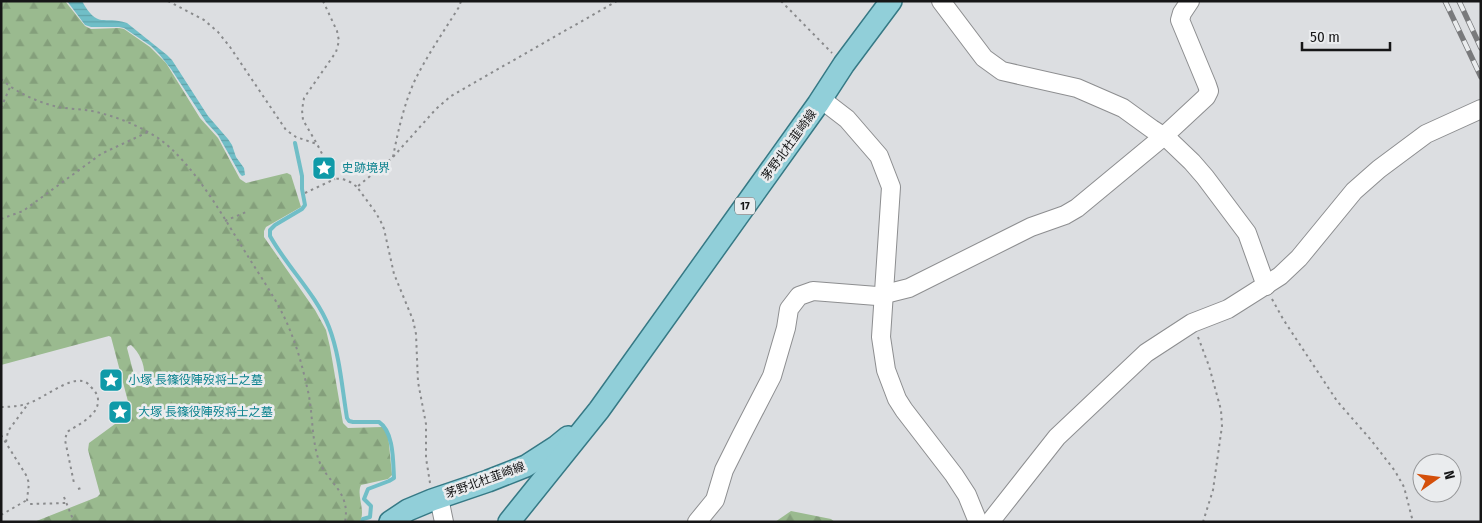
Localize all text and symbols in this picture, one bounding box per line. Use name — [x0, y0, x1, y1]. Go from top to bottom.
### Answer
scale bar — [1302, 20, 1390, 52]
text: 50 m — [1310, 28, 1340, 46]
street label: 茅野北杜韮崎線 — [759, 107, 819, 183]
place icon: 史跡境界 — [311, 155, 337, 181]
place label: 史跡境界 — [342, 161, 390, 175]
road number: 17 — [735, 198, 755, 215]
place icon: 小塚 長篠役陣歿将士之墓 — [98, 367, 124, 393]
place label: 小塚 長篠役陣歿将士之墓 — [128, 373, 263, 387]
place icon: 大塚 長篠役陣歿将士之墓 — [107, 399, 133, 425]
place label: 大塚 長篠役陣歿将士之墓 — [138, 405, 273, 419]
north arrow — [1412, 453, 1462, 503]
street label: 茅野北杜韮崎線 — [443, 459, 527, 501]
text: N — [1440, 469, 1458, 481]

